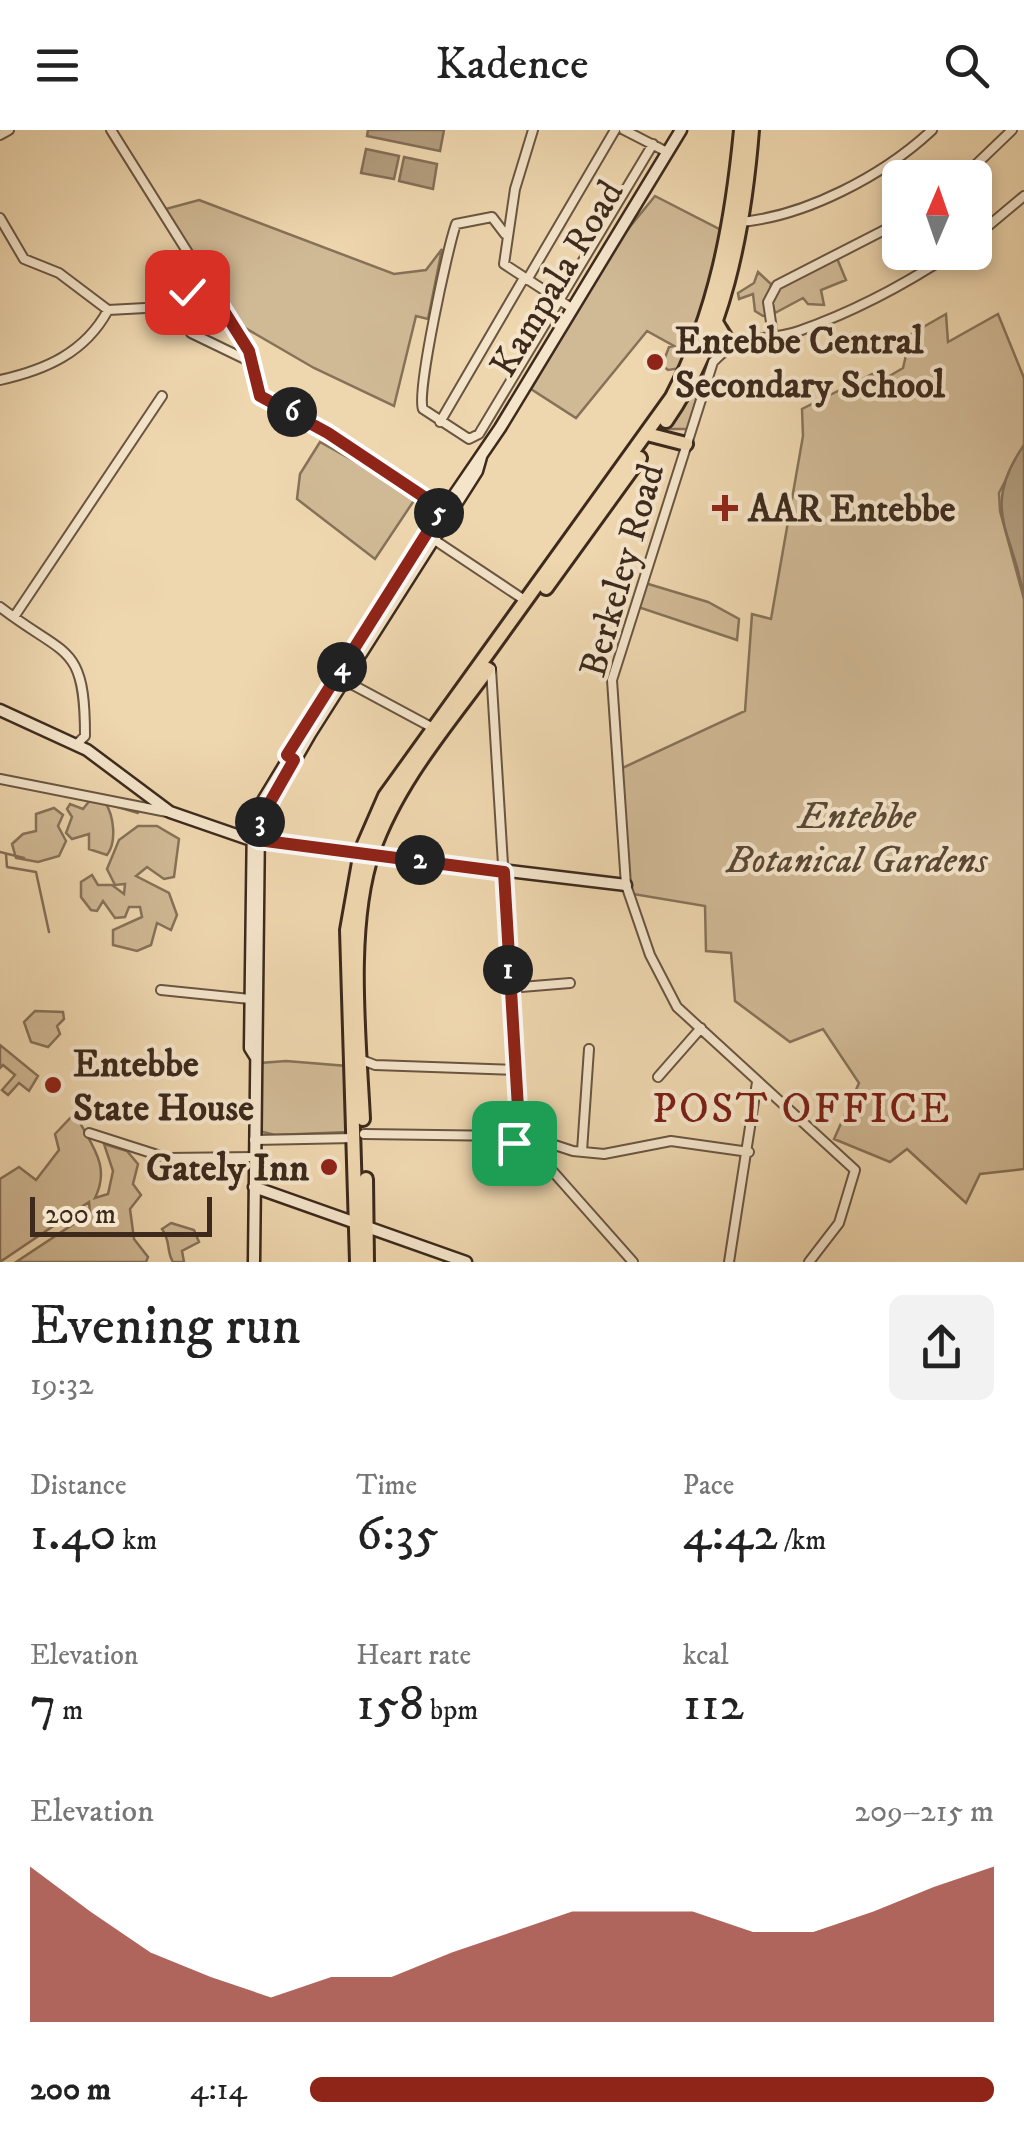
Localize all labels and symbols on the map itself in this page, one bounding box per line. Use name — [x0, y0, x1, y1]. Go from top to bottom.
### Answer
north arrow — [882, 160, 992, 270]
street label: Kampala Road — [480, 172, 635, 386]
pin — [145, 250, 230, 335]
place label: Entebbe Central Secondary School — [675, 318, 946, 410]
marker: Entebbe Central Secondary School — [644, 351, 666, 373]
pin: 6 — [267, 387, 317, 437]
street label: Berkeley Road — [570, 458, 676, 683]
place label: AAR Entebbe — [747, 486, 956, 534]
pin: 5 — [414, 488, 464, 538]
marker: AAR Entebbe — [712, 495, 738, 521]
pin: 4 — [317, 642, 367, 692]
park label: Entebbe Botanical Gardens — [724, 793, 989, 885]
pin: 3 — [235, 797, 285, 847]
pin: 2 — [395, 835, 445, 885]
pin: 1 — [483, 945, 533, 995]
place label: Entebbe State House — [73, 1041, 254, 1133]
marker: Entebbe State House — [42, 1074, 64, 1096]
district label: POST OFFICE — [652, 1084, 952, 1136]
pin — [472, 1101, 557, 1186]
place label: Gately Inn — [146, 1145, 309, 1193]
marker: Gately Inn — [318, 1156, 340, 1178]
scale bar — [30, 1192, 212, 1236]

